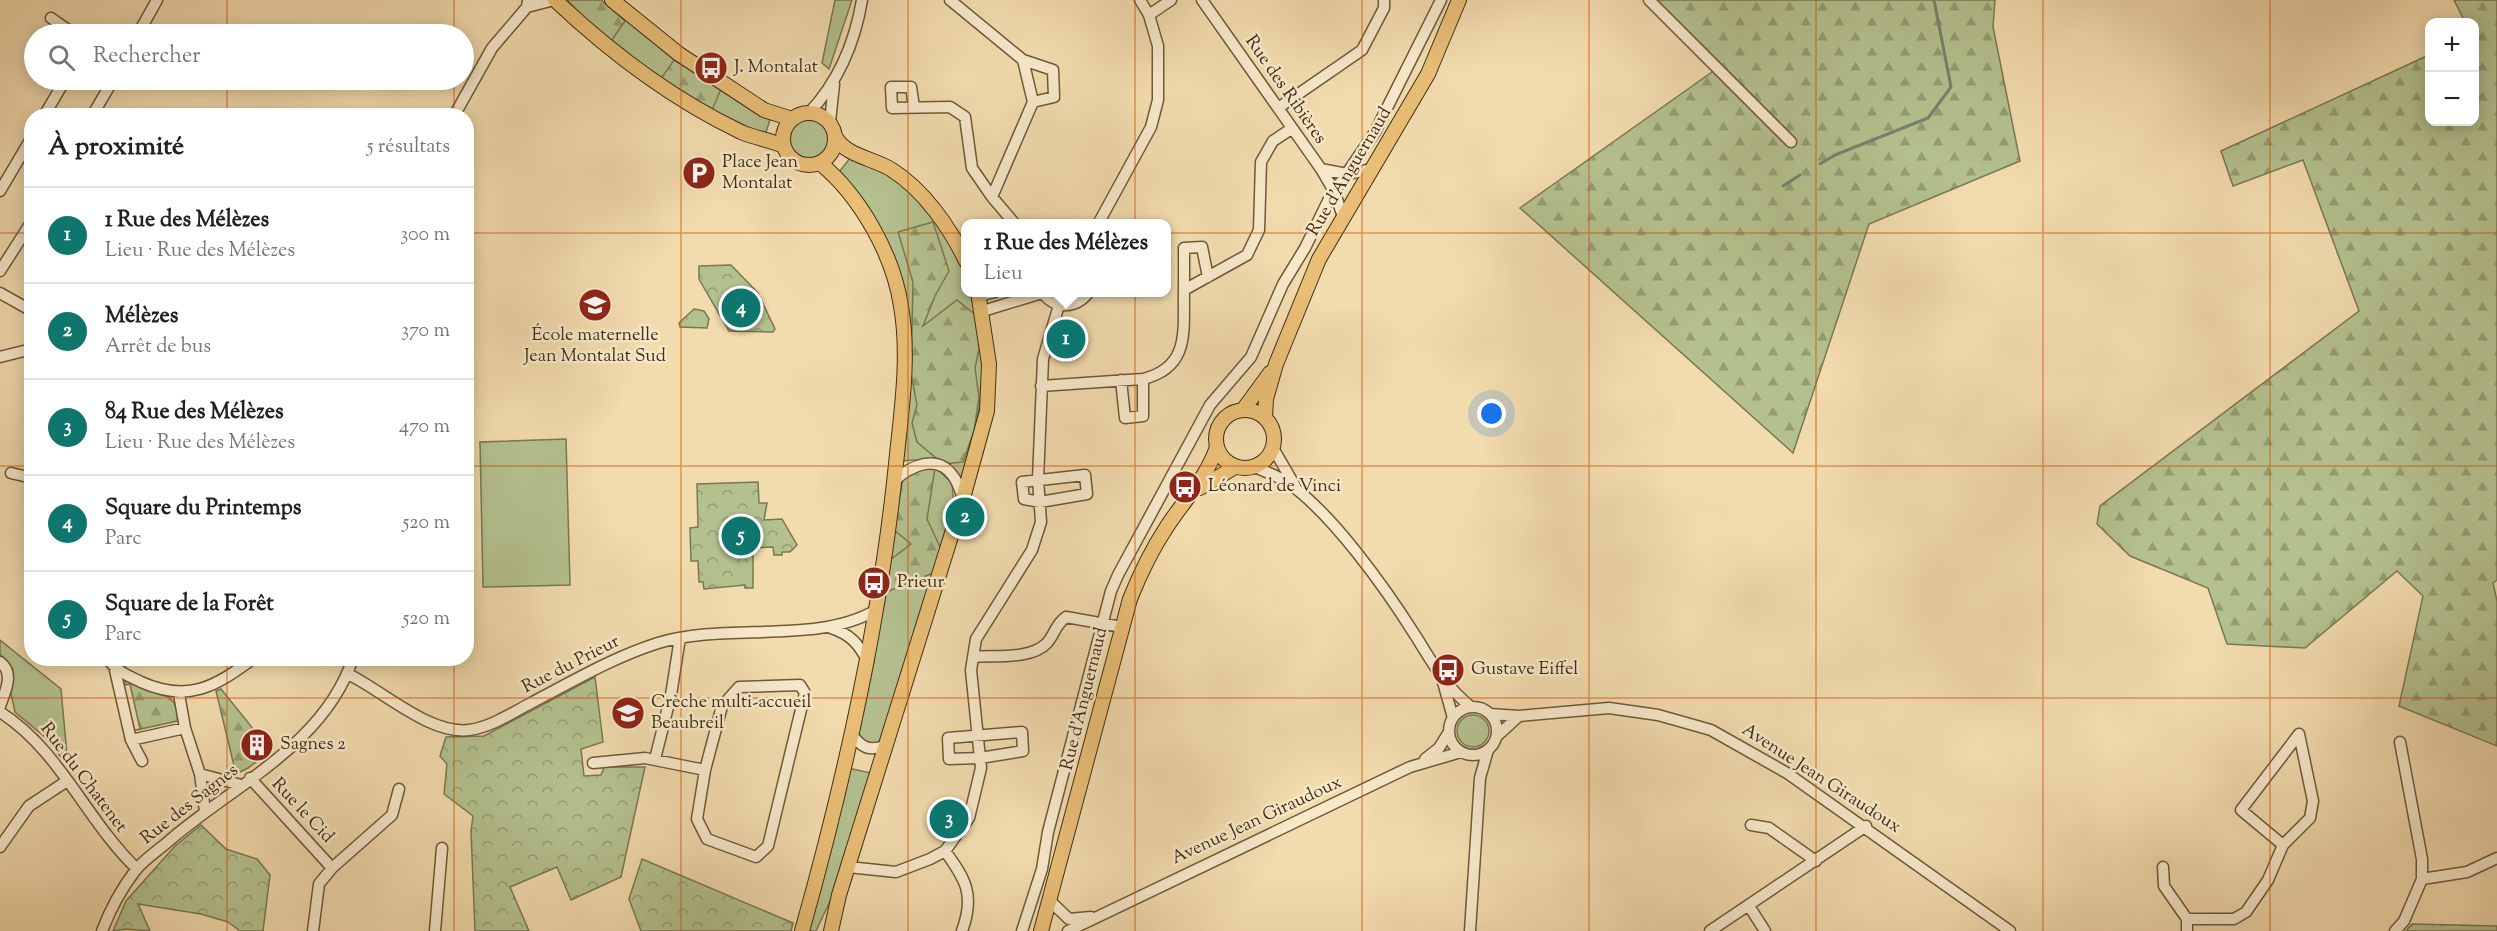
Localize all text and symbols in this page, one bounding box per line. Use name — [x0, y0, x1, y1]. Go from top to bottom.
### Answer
map controls — [2425, 18, 2479, 126]
button: + — [2425, 18, 2479, 72]
search box — [24, 24, 474, 90]
street label: Rue des Ribières — [1238, 30, 1332, 150]
icon: search — [45, 41, 78, 74]
text: Rechercher — [93, 41, 200, 73]
bus stop icon: J. Montalat — [693, 50, 729, 86]
place label: J. Montalat — [733, 55, 818, 81]
button: − — [2425, 72, 2479, 126]
street label: Rue d'Anguernaud — [1301, 103, 1399, 241]
text: À proximité — [48, 129, 184, 166]
text: 5 résultats — [367, 133, 450, 162]
place label: Place Jean Montalat — [722, 150, 798, 197]
parking icon: Place Jean Montalat — [681, 155, 717, 191]
text: 1 Rue des Mélèzes — [105, 205, 269, 237]
popup — [961, 219, 1171, 297]
text: 1 — [64, 221, 71, 250]
text: 300 m — [400, 221, 450, 250]
text: 1 Rue des Mélèzes — [984, 228, 1148, 260]
text: Lieu · Rue des Mélèzes — [105, 237, 295, 266]
text: Lieu — [984, 260, 1022, 289]
pin: 4 — [722, 286, 760, 330]
school or university icon: École maternelle Jean Montalat Sud — [577, 287, 613, 323]
text: Mélèzes — [105, 301, 178, 333]
pin: 1 — [1046, 316, 1086, 362]
text: 2 — [63, 317, 72, 346]
text: 370 m — [401, 317, 450, 346]
place label: École maternelle Jean Montalat Sud — [523, 323, 666, 370]
text: Arrêt de bus — [105, 333, 211, 362]
text: 84 Rue des Mélèzes — [105, 397, 284, 429]
your location — [1477, 399, 1506, 428]
text: 3 — [63, 413, 72, 442]
text: 470 m — [399, 413, 450, 442]
text: Lieu · Rue des Mélèzes — [105, 429, 295, 458]
bus stop icon: Léonard de Vinci — [1167, 469, 1203, 505]
place label: Léonard de Vinci — [1208, 474, 1341, 500]
text: Square du Printemps — [105, 493, 301, 525]
pin: 2 — [946, 494, 984, 540]
text: 4 — [62, 509, 73, 538]
text: 520 m — [402, 509, 450, 538]
pin: 5 — [722, 514, 760, 558]
text: Parc — [105, 525, 141, 554]
bus stop icon: Prieur — [856, 565, 892, 601]
place label: Prieur — [897, 570, 944, 596]
text: Square de la Forêt — [105, 589, 274, 621]
text: 5 — [64, 605, 71, 634]
text: 520 m — [402, 605, 450, 634]
text: Parc — [105, 621, 141, 650]
street label: Rue d'Anguernaud — [1055, 625, 1115, 773]
street label: Rue du Prieur — [518, 629, 625, 701]
bus stop icon: Gustave Eiffel — [1430, 652, 1466, 688]
place label: Gustave Eiffel — [1471, 657, 1578, 683]
place label: Crèche multi-accueil Beaubreil — [651, 690, 811, 737]
school or university icon: Crèche multi-accueil Beaubreil — [610, 695, 646, 731]
street label: Rue du Chatenet — [33, 718, 133, 838]
street label: Avenue Jean Giraudoux — [1736, 718, 1906, 840]
building icon: Sagnes 2 — [239, 727, 275, 763]
place label: Sagnes 2 — [280, 732, 346, 758]
street label: Rue des Sagnes — [136, 759, 244, 851]
street label: Avenue Jean Giraudoux — [1168, 770, 1347, 872]
street label: Rue le Cid — [265, 772, 339, 850]
pin: 3 — [930, 796, 968, 842]

